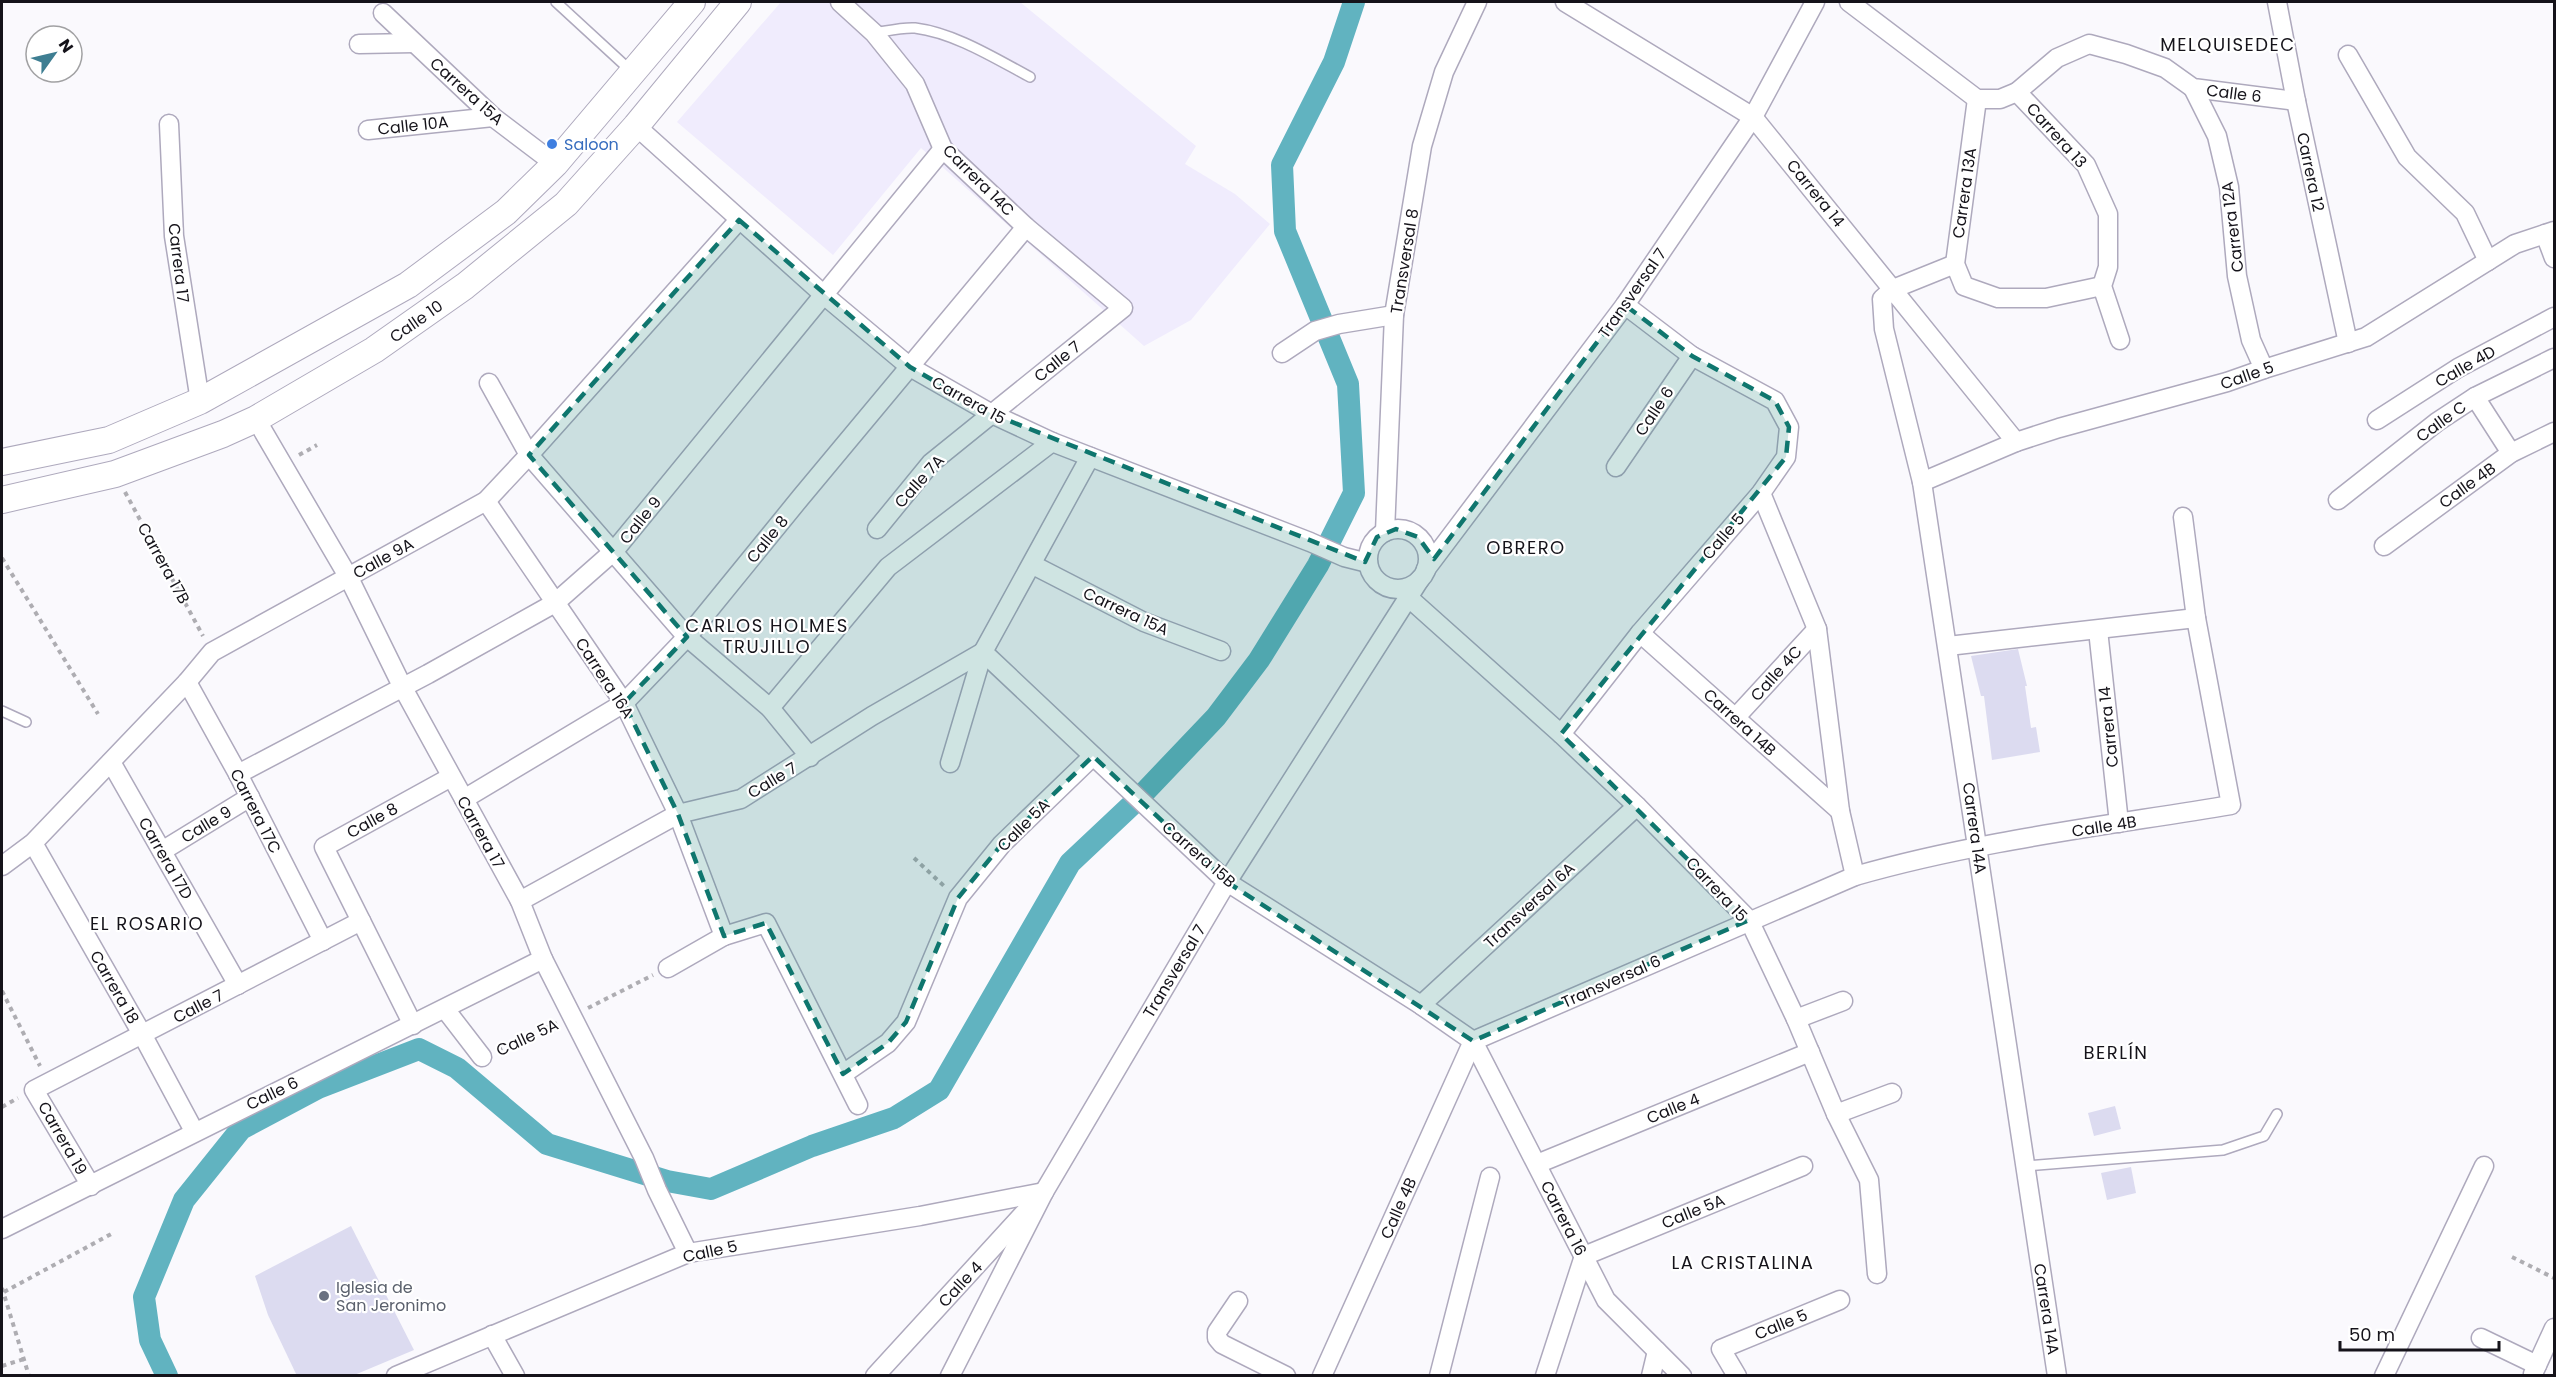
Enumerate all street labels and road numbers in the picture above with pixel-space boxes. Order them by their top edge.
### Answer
street label: Carrera 15A [425,52,509,131]
street label: Calle 6 [2205,79,2263,108]
street label: Carrera 13 [2021,98,2092,173]
street label: Calle 10A [376,110,450,141]
street label: Carrera 12 [2291,130,2330,214]
street label: Carrera 14C [937,139,1020,222]
street label: Carrera 13A [1947,146,1982,240]
street label: Carrera 14 [1781,154,1850,232]
street label: Carrera 12A [2215,180,2249,274]
street label: Transversal 8 [1385,207,1424,315]
street label: Carrera 17 [162,222,195,304]
street label: Transversal 7 [1593,243,1672,343]
street label: Calle 10 [385,295,448,348]
street label: Calle 7 [1029,335,1086,387]
street label: Calle 4D [2431,340,2500,393]
street label: Calle 5 [2217,356,2277,395]
street label: Carrera 15 [928,371,1010,430]
street label: Calle 6 [1629,382,1679,441]
street label: Calle C [2411,395,2471,448]
street label: Calle 7A [889,449,950,513]
street label: Calle 4B [2434,457,2501,514]
street label: Calle 9 [614,492,667,549]
street label: Calle 5 [1697,508,1750,565]
street label: Calle 8 [741,511,794,568]
street label: Carrera 17B [132,518,195,608]
street label: Calle 9A [349,532,418,585]
street label: Carrera 15A [1079,582,1173,641]
street label: Carrera 16A [570,633,639,723]
street label: Calle 4C [1745,641,1808,706]
street label: Carrera 14B [1698,683,1781,762]
street label: Carrera 14 [2093,685,2124,769]
street label: Calle 7 [743,757,802,804]
street label: Carrera 17C [224,765,287,858]
street label: Carrera 14A [1957,781,1992,875]
street label: Carrera 17 [451,792,510,873]
street label: Calle 5A [992,794,1055,857]
street label: Calle 8 [342,797,402,844]
street label: Calle 9 [177,800,236,849]
street label: Calle 4B [2070,810,2138,843]
street label: Carrera 17D [133,813,198,904]
street label: Carrera 15B [1157,816,1241,893]
street label: Carrera 15 [1681,852,1753,927]
street label: Transversal 6A [1479,857,1580,954]
street label: Transversal 7 [1138,920,1211,1022]
street label: Carrera 18 [84,946,145,1028]
street label: Transversal 6 [1558,949,1664,1014]
street label: Calle 7 [169,984,228,1029]
street label: Calle 5A [492,1013,562,1062]
street label: Calle 6 [242,1071,302,1116]
street label: Calle 4 [1643,1087,1703,1129]
street label: Carrera 19 [32,1097,93,1179]
street label: Calle 4B [1375,1174,1422,1243]
street label: Carrera 16 [1535,1177,1592,1260]
street label: Calle 5A [1658,1188,1728,1235]
street label: Calle 5 [681,1234,740,1268]
street label: Calle 4 [933,1256,988,1312]
street label: Carrera 14A [2028,1262,2065,1357]
street label: Calle 5 [1751,1303,1811,1345]

